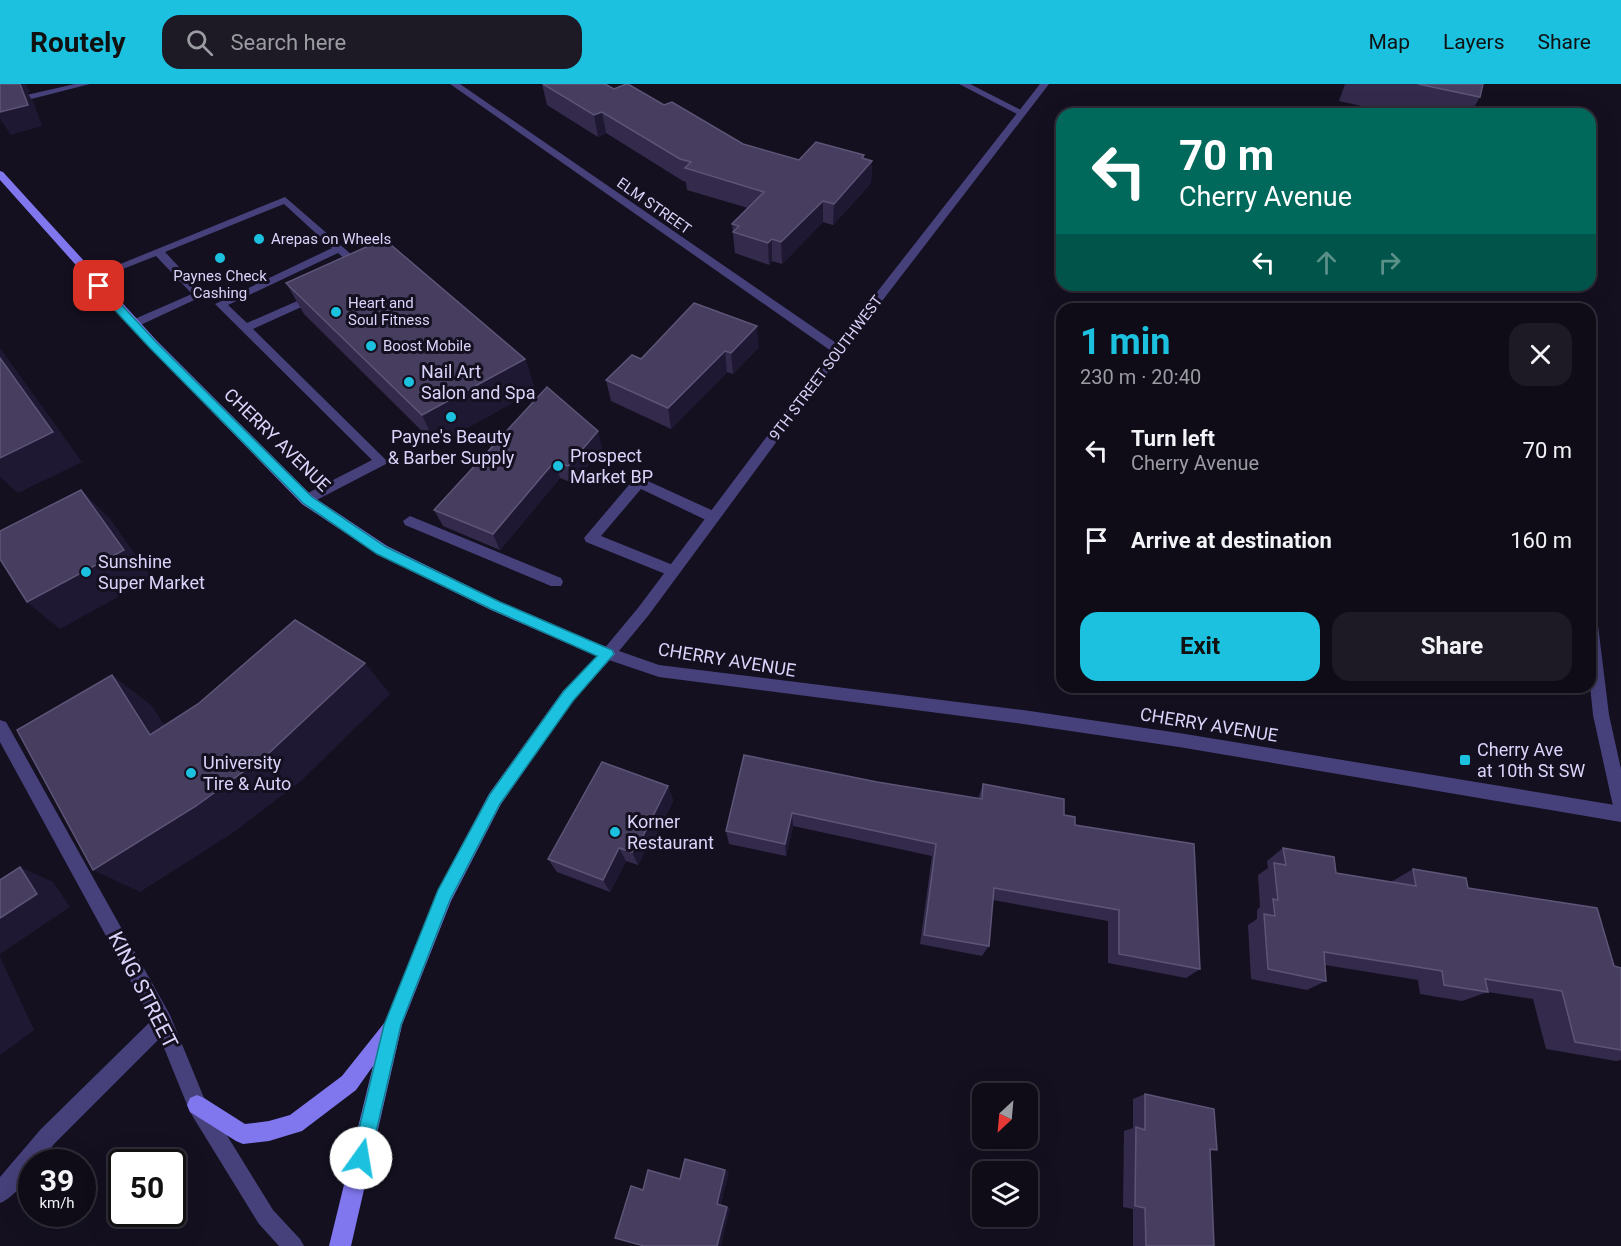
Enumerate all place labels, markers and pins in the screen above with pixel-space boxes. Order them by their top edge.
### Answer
place label: Arepas on Wheels [271,230,391,248]
marker: Arepas on Wheels [252,232,266,246]
marker: Paynes Check Cashing [213,251,227,265]
pin [73,260,124,311]
place label: Paynes Check Cashing [173,267,267,302]
place label: Heart and Soul Fitness [348,294,430,329]
marker: Heart and Soul Fitness [329,305,343,319]
place label: Boost Mobile [383,337,471,355]
marker: Boost Mobile [364,339,378,353]
place label: Nail Art Salon and Spa [421,361,535,403]
marker: Nail Art Salon and Spa [402,375,416,389]
marker: Payne's Beauty & Barber Supply [444,410,458,424]
place label: Payne's Beauty & Barber Supply [388,426,515,468]
place label: Prospect Market BP [570,445,653,487]
marker: Prospect Market BP [551,459,565,473]
place label: Sunshine Super Market [98,551,205,593]
marker: Sunshine Super Market [79,565,93,579]
place label: Cherry Ave at 10th St SW [1477,739,1585,781]
place label: University Tire & Auto [203,752,291,794]
marker: Cherry Ave at 10th St SW [1458,753,1472,767]
marker: University Tire & Auto [184,766,198,780]
place label: Korner Restaurant [627,811,714,853]
marker: Korner Restaurant [608,825,622,839]

